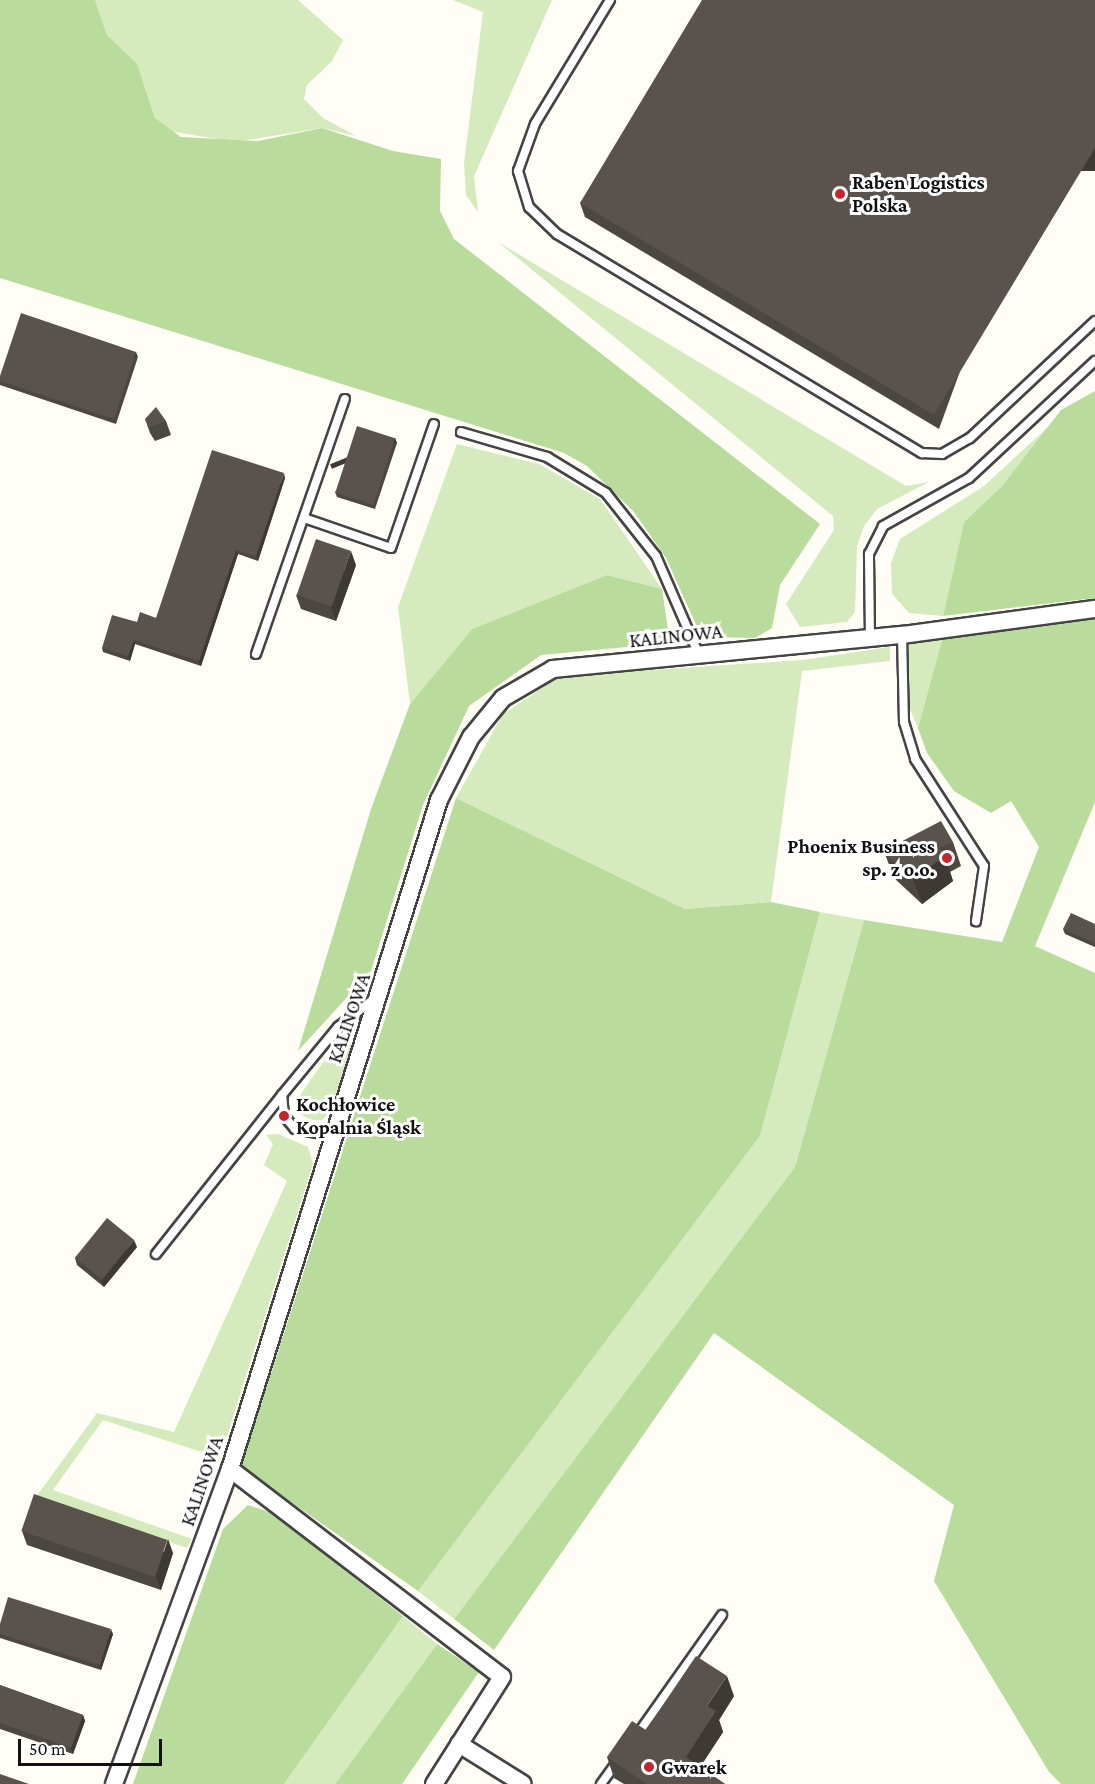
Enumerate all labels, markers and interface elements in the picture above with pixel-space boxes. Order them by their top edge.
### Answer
place label: Raben Logistics Polska [852,170,985,217]
marker: Raben Logistics Polska [833,187,847,201]
street label: KALINOWA [628,619,724,653]
place label: Phoenix Business sp. z o.o. [787,834,935,881]
marker: Phoenix Business sp. z o.o. [940,851,954,865]
street label: KALINOWA [322,970,376,1066]
place label: Kochłowice Kopalnia Śląsk [296,1092,421,1139]
marker: Kochłowice Kopalnia Śląsk [277,1109,291,1123]
street label: KALINOWA [175,1433,229,1529]
scale bar [21,1727,165,1765]
text: 50 m [29,1739,66,1759]
place label: Gwarek [661,1755,727,1779]
marker: Gwarek [642,1760,656,1774]

